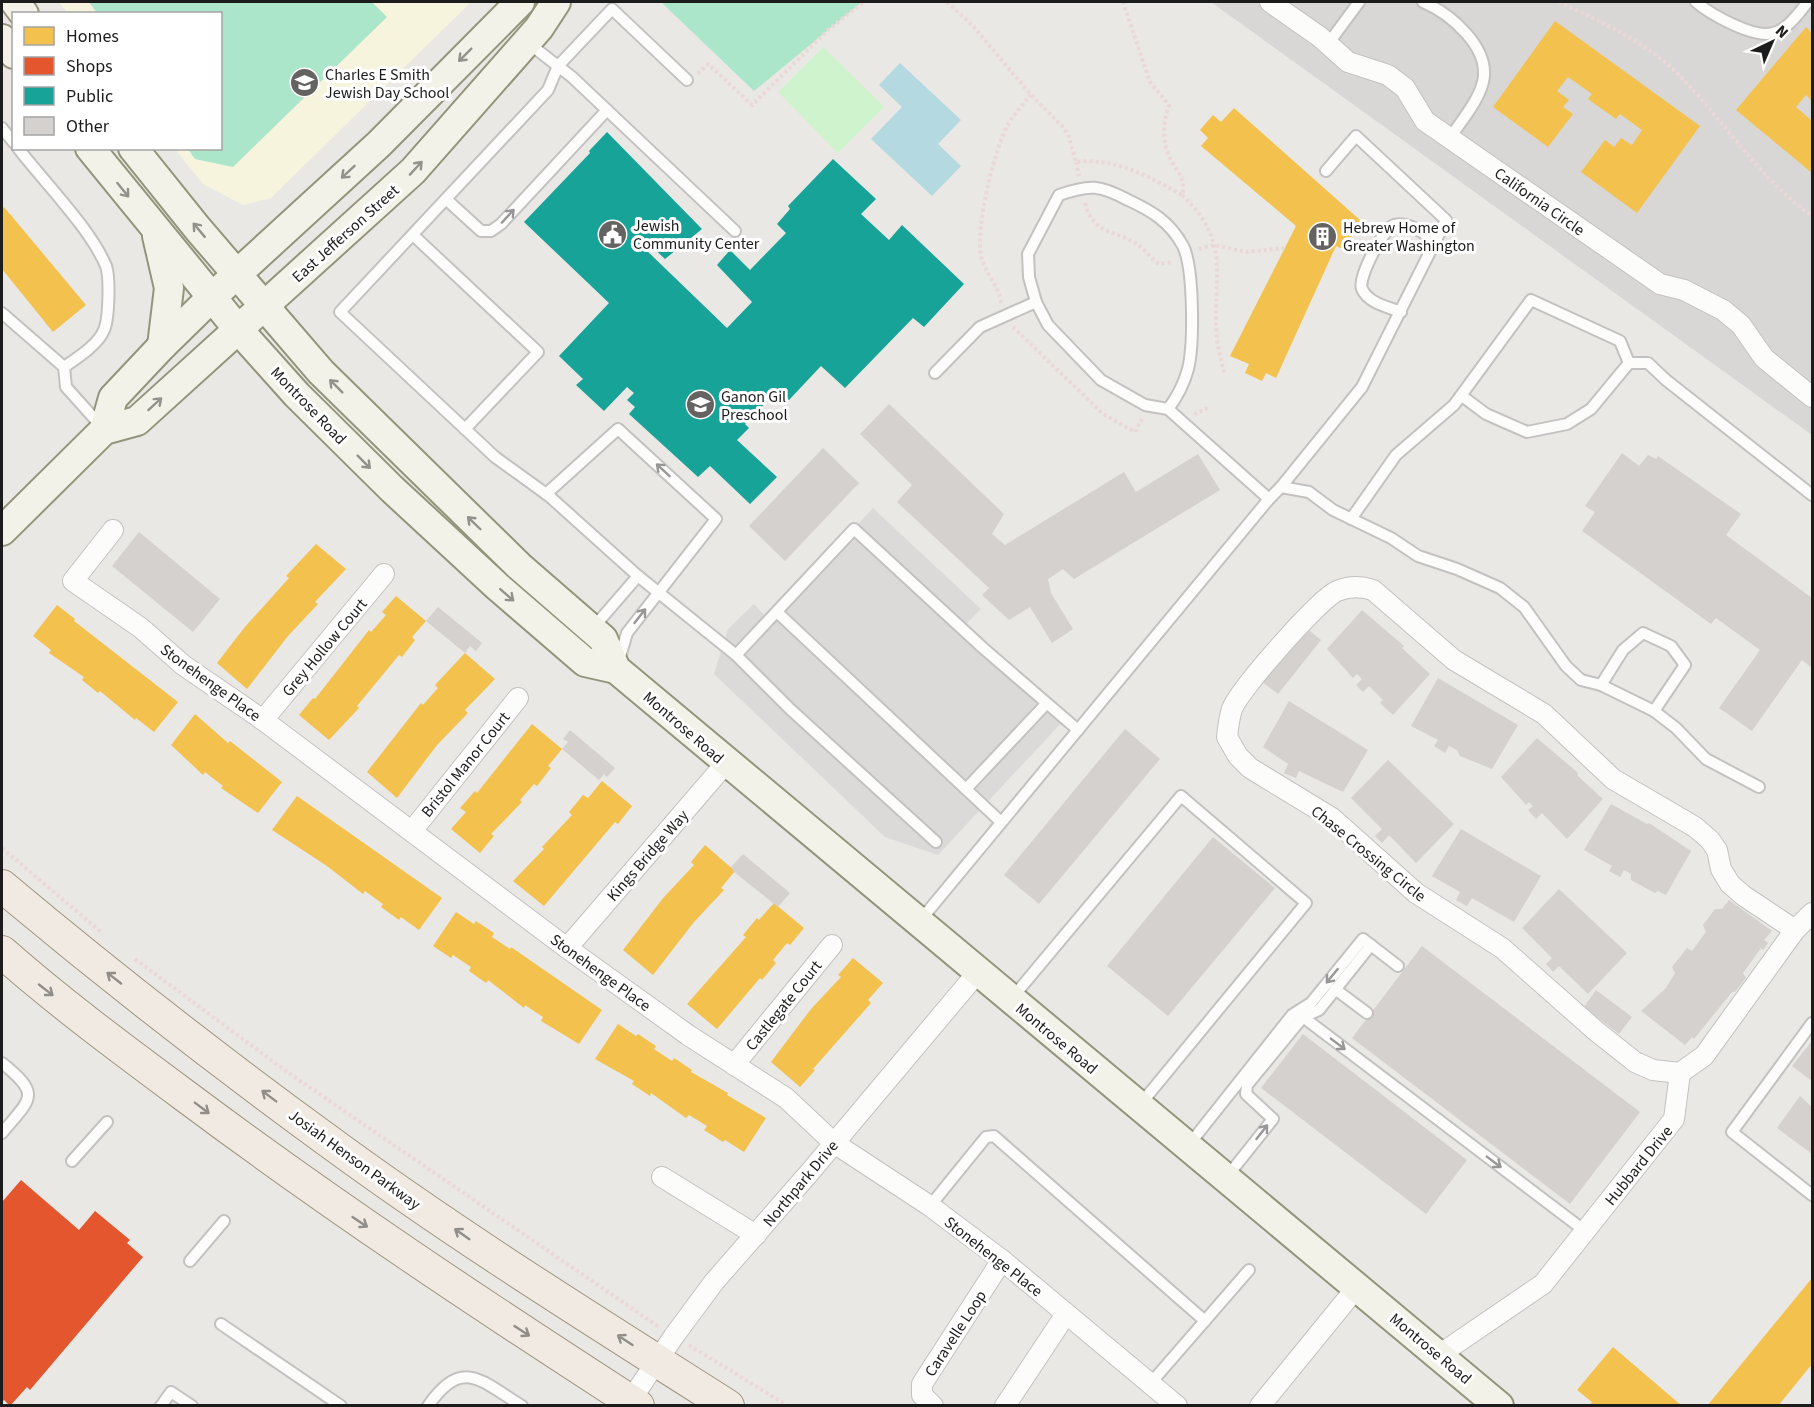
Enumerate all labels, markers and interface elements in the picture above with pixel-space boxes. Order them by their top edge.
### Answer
legend [12,12,222,150]
north arrow [1742,12,1802,72]
text: N [1770,20,1793,44]
text: Homes [66,24,119,49]
one-way arrow [458,48,473,63]
text: Shops [66,54,113,79]
place label: Charles E Smith Jewish Day School [325,64,449,104]
school or university icon: Charles E Smith Jewish Day School [288,67,320,99]
text: Public [66,84,113,109]
text: Other [66,114,110,139]
one-way arrow [409,161,423,176]
street label: California Circle [1490,162,1589,241]
one-way arrow [341,165,356,180]
street label: East Jefferson Street [287,179,404,288]
one-way arrow [117,181,130,197]
one-way arrow [501,209,515,224]
place label: Jewish Community Center [633,215,760,255]
place label: Hebrew Home of Greater Washington [1343,217,1475,257]
public building icon: Jewish Community Center [596,218,628,250]
building icon: Hebrew Home of Greater Washington [1306,220,1338,252]
one-way arrow [192,223,206,238]
street label: Montrose Road [265,362,351,450]
one-way arrow [328,379,343,394]
place label: Ganon Gil Preschool [721,386,788,426]
school or university icon: Ganon Gil Preschool [684,389,716,421]
one-way arrow [147,397,162,411]
one-way arrow [357,454,372,469]
one-way arrow [655,463,670,477]
one-way arrow [467,516,482,530]
one-way arrow [499,588,515,601]
street label: Grey Hollow Court [277,593,373,701]
one-way arrow [634,609,647,625]
street label: Stonehenge Place [156,639,265,727]
street label: Montrose Road [638,686,729,769]
street label: Bristol Manor Court [416,707,516,822]
street label: Chase Crossing Circle [1306,801,1431,907]
street label: Kings Bridge Way [602,805,694,906]
street label: Stonehenge Place [546,929,655,1017]
street label: Castlegate Court [741,955,827,1055]
one-way arrow [1326,968,1339,984]
one-way arrow [107,971,123,984]
one-way arrow [38,984,54,997]
street label: Montrose Road [1011,998,1102,1080]
one-way arrow [1330,1038,1346,1050]
one-way arrow [261,1090,277,1103]
one-way arrow [193,1102,209,1114]
street label: Josiah Henson Parkway [284,1104,425,1215]
street label: Hubbard Drive [1600,1121,1678,1210]
one-way arrow [1256,1125,1269,1141]
street label: Northpark Drive [758,1136,844,1232]
one-way arrow [1485,1155,1501,1168]
street label: Stonehenge Place [940,1211,1047,1302]
one-way arrow [351,1216,367,1228]
one-way arrow [454,1228,470,1240]
street label: Caravelle Loop [920,1286,992,1381]
street label: Montrose Road [1385,1308,1476,1390]
one-way arrow [513,1324,530,1337]
one-way arrow [617,1334,634,1346]

